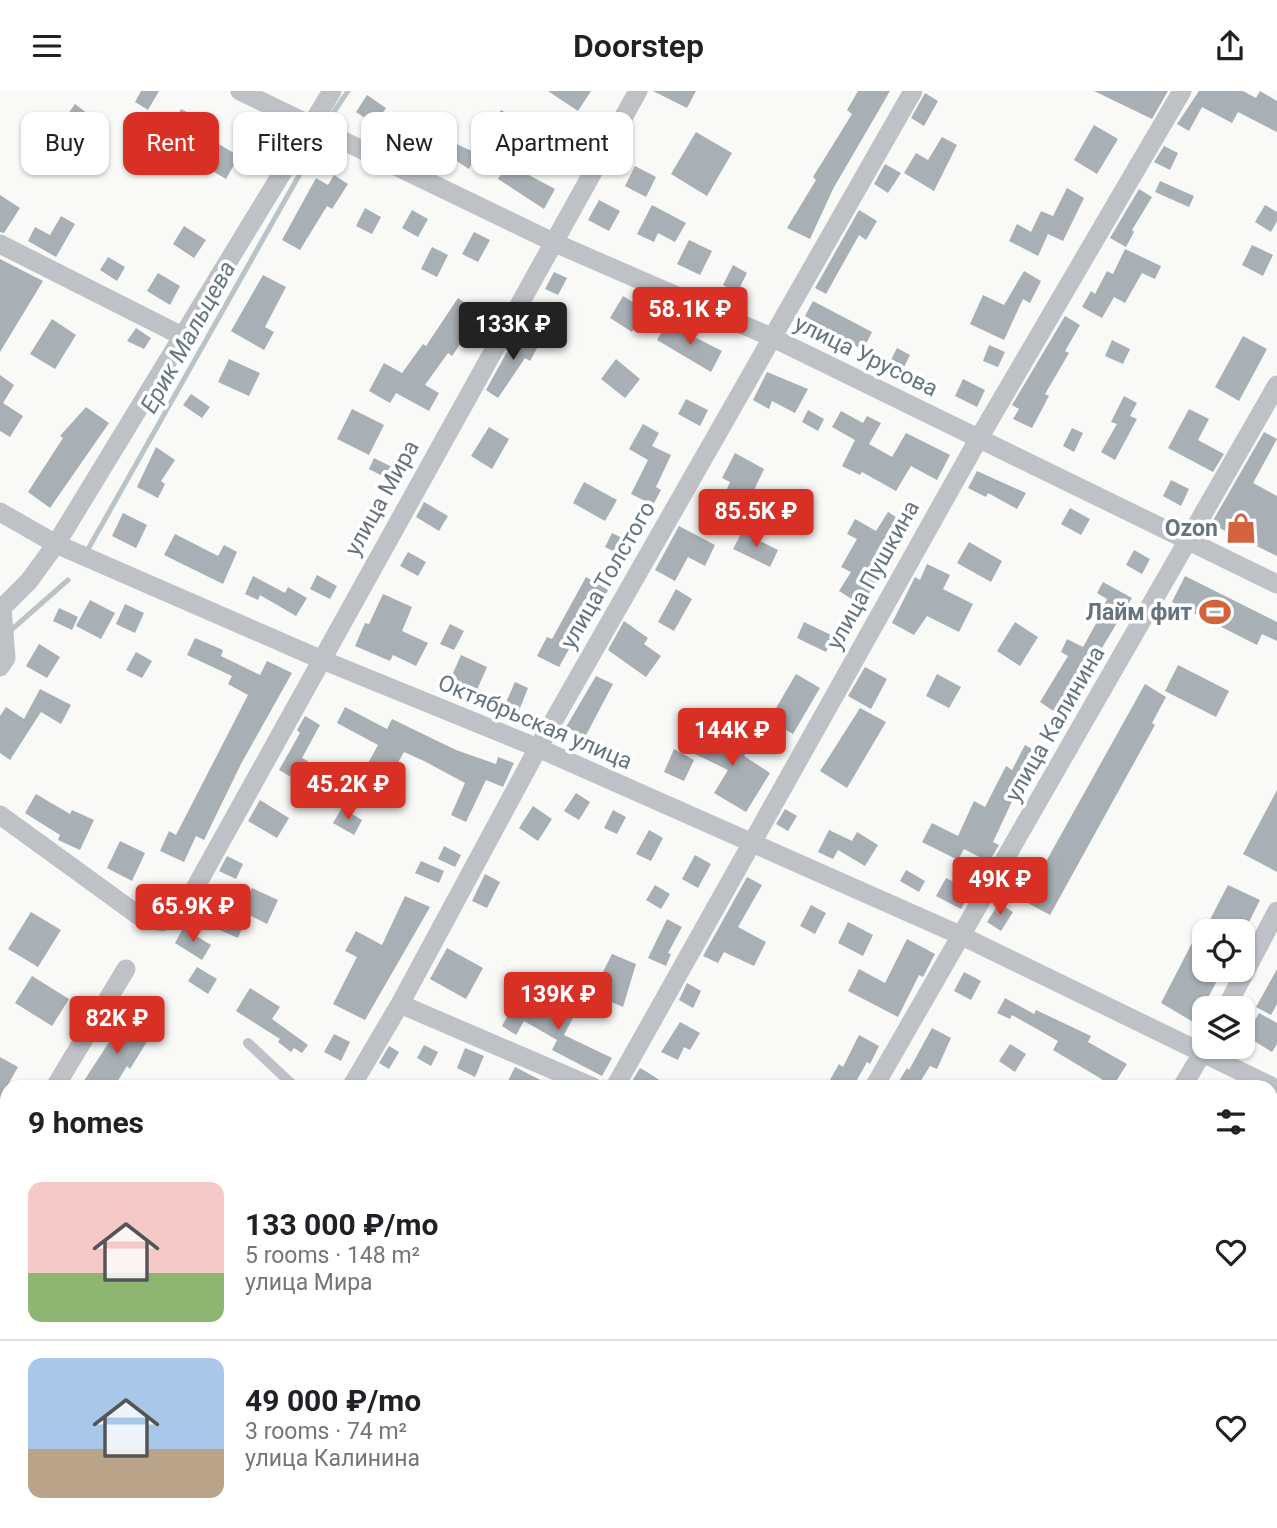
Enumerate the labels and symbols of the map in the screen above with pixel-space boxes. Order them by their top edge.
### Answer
water label: Ерик Мальцева [135,256,241,418]
pin: 58.1K ₽ [625,287,755,347]
pin: 133K ₽ [456,303,570,362]
street label: улица Урусова [790,310,942,402]
street label: улица Мира [339,436,425,560]
pin: 85.5K ₽ [691,489,821,549]
street label: улица Пушкина [821,496,925,654]
street label: улица Толстого [555,497,661,653]
shop icon: Ozon [1224,511,1258,545]
place label: Ozon [1165,515,1218,542]
sports icon: Лайм фит [1198,595,1232,629]
place label: Лайм фит [1086,599,1192,626]
street label: улица Калинина [1000,641,1110,807]
street label: Октябрьская улица [434,669,636,775]
pin: 144K ₽ [675,709,789,768]
pin: 45.2K ₽ [283,763,413,822]
pin: 49K ₽ [951,857,1049,917]
pin: 65.9K ₽ [128,885,258,944]
pin: 139K ₽ [501,972,615,1032]
pin: 82K ₽ [68,997,166,1056]

